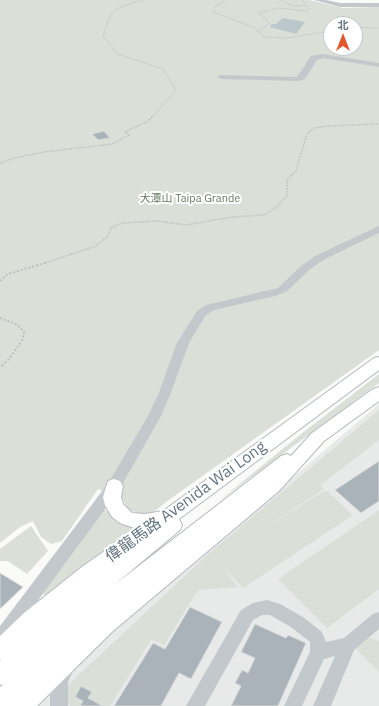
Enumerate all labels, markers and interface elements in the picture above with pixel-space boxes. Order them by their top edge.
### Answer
north arrow [323,16,363,56]
text: 北 [338,18,349,32]
park label: 大潭山 Taipa Grande [140,192,240,206]
street label: 偉龍馬路 Avenida Wai Long [102,437,270,567]

